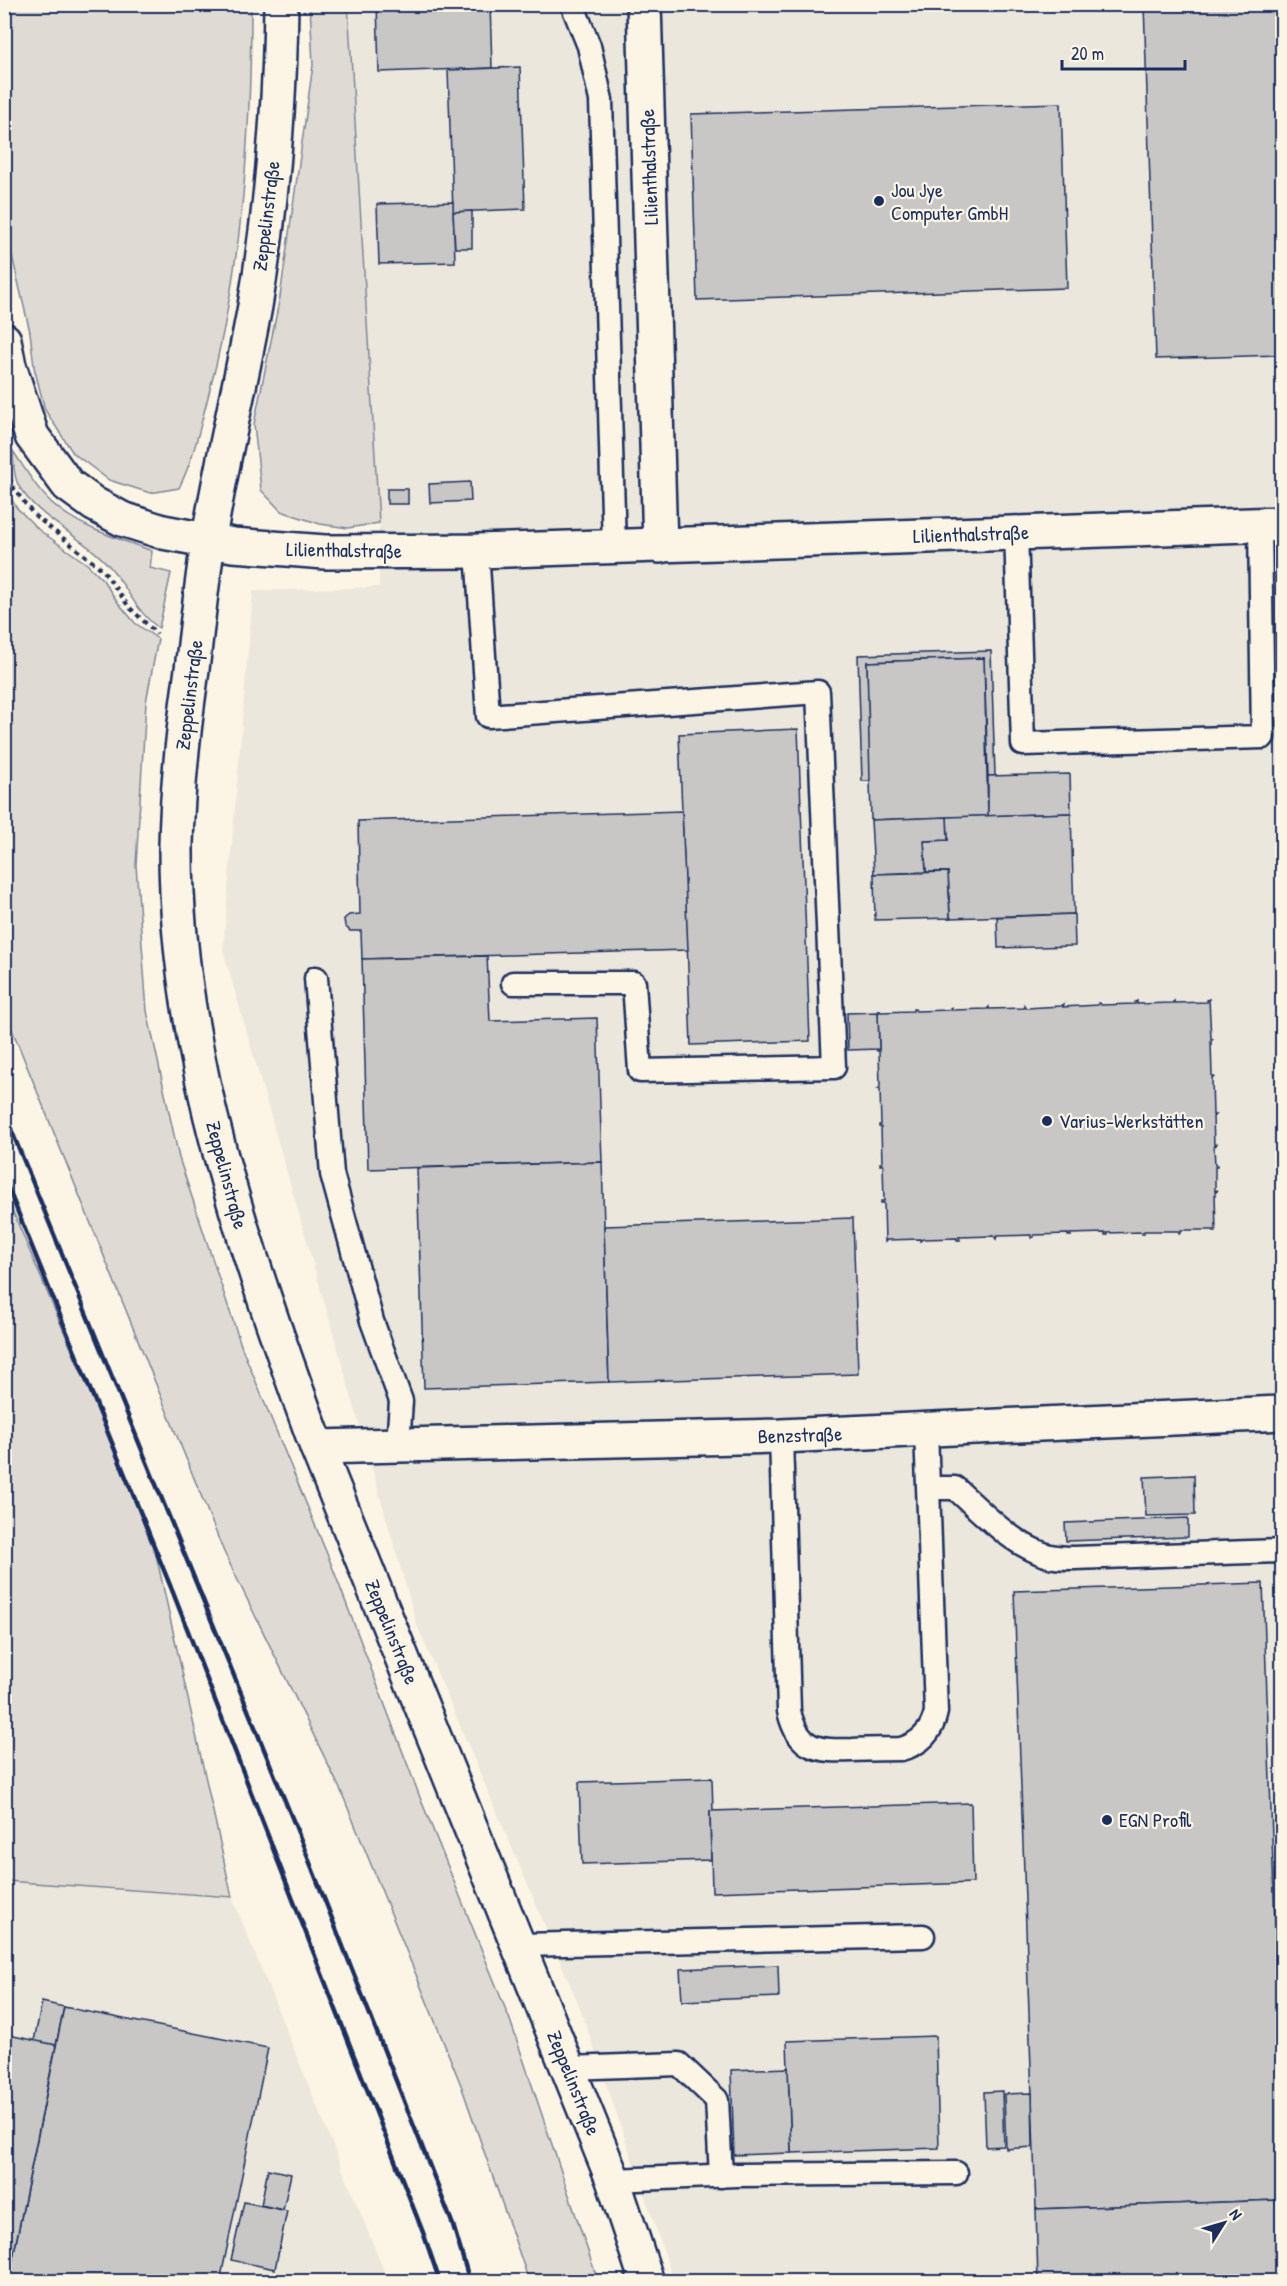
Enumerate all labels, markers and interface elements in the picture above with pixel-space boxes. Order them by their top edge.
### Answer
scale bar [1062,33,1185,71]
text: 20 m [1071,41,1104,66]
street label: Lilienthalstraße [633,109,664,225]
street label: Zeppelinstraße [245,159,286,273]
place label: Jou Jye Computer GmbH [891,176,1008,226]
marker: Jou Jye Computer GmbH [872,194,886,208]
street label: Lilienthalstraße [913,518,1029,549]
street label: Lilienthalstraße [286,535,402,564]
street label: Zeppelinstraße [168,638,209,752]
place label: Varius-Werkstätten [1059,1107,1204,1134]
marker: Varius-Werkstätten [1040,1114,1054,1128]
street label: Zeppelinstraße [200,1118,255,1232]
street label: Benzstraße [757,1420,843,1449]
street label: Zeppelinstraße [359,1575,426,1688]
place label: EGN Profil [1119,1806,1192,1833]
marker: EGN Profil [1100,1813,1114,1827]
street label: Zeppelinstraße [541,2026,608,2139]
north arrow [1194,2193,1254,2253]
text: N [1225,2204,1248,2224]

